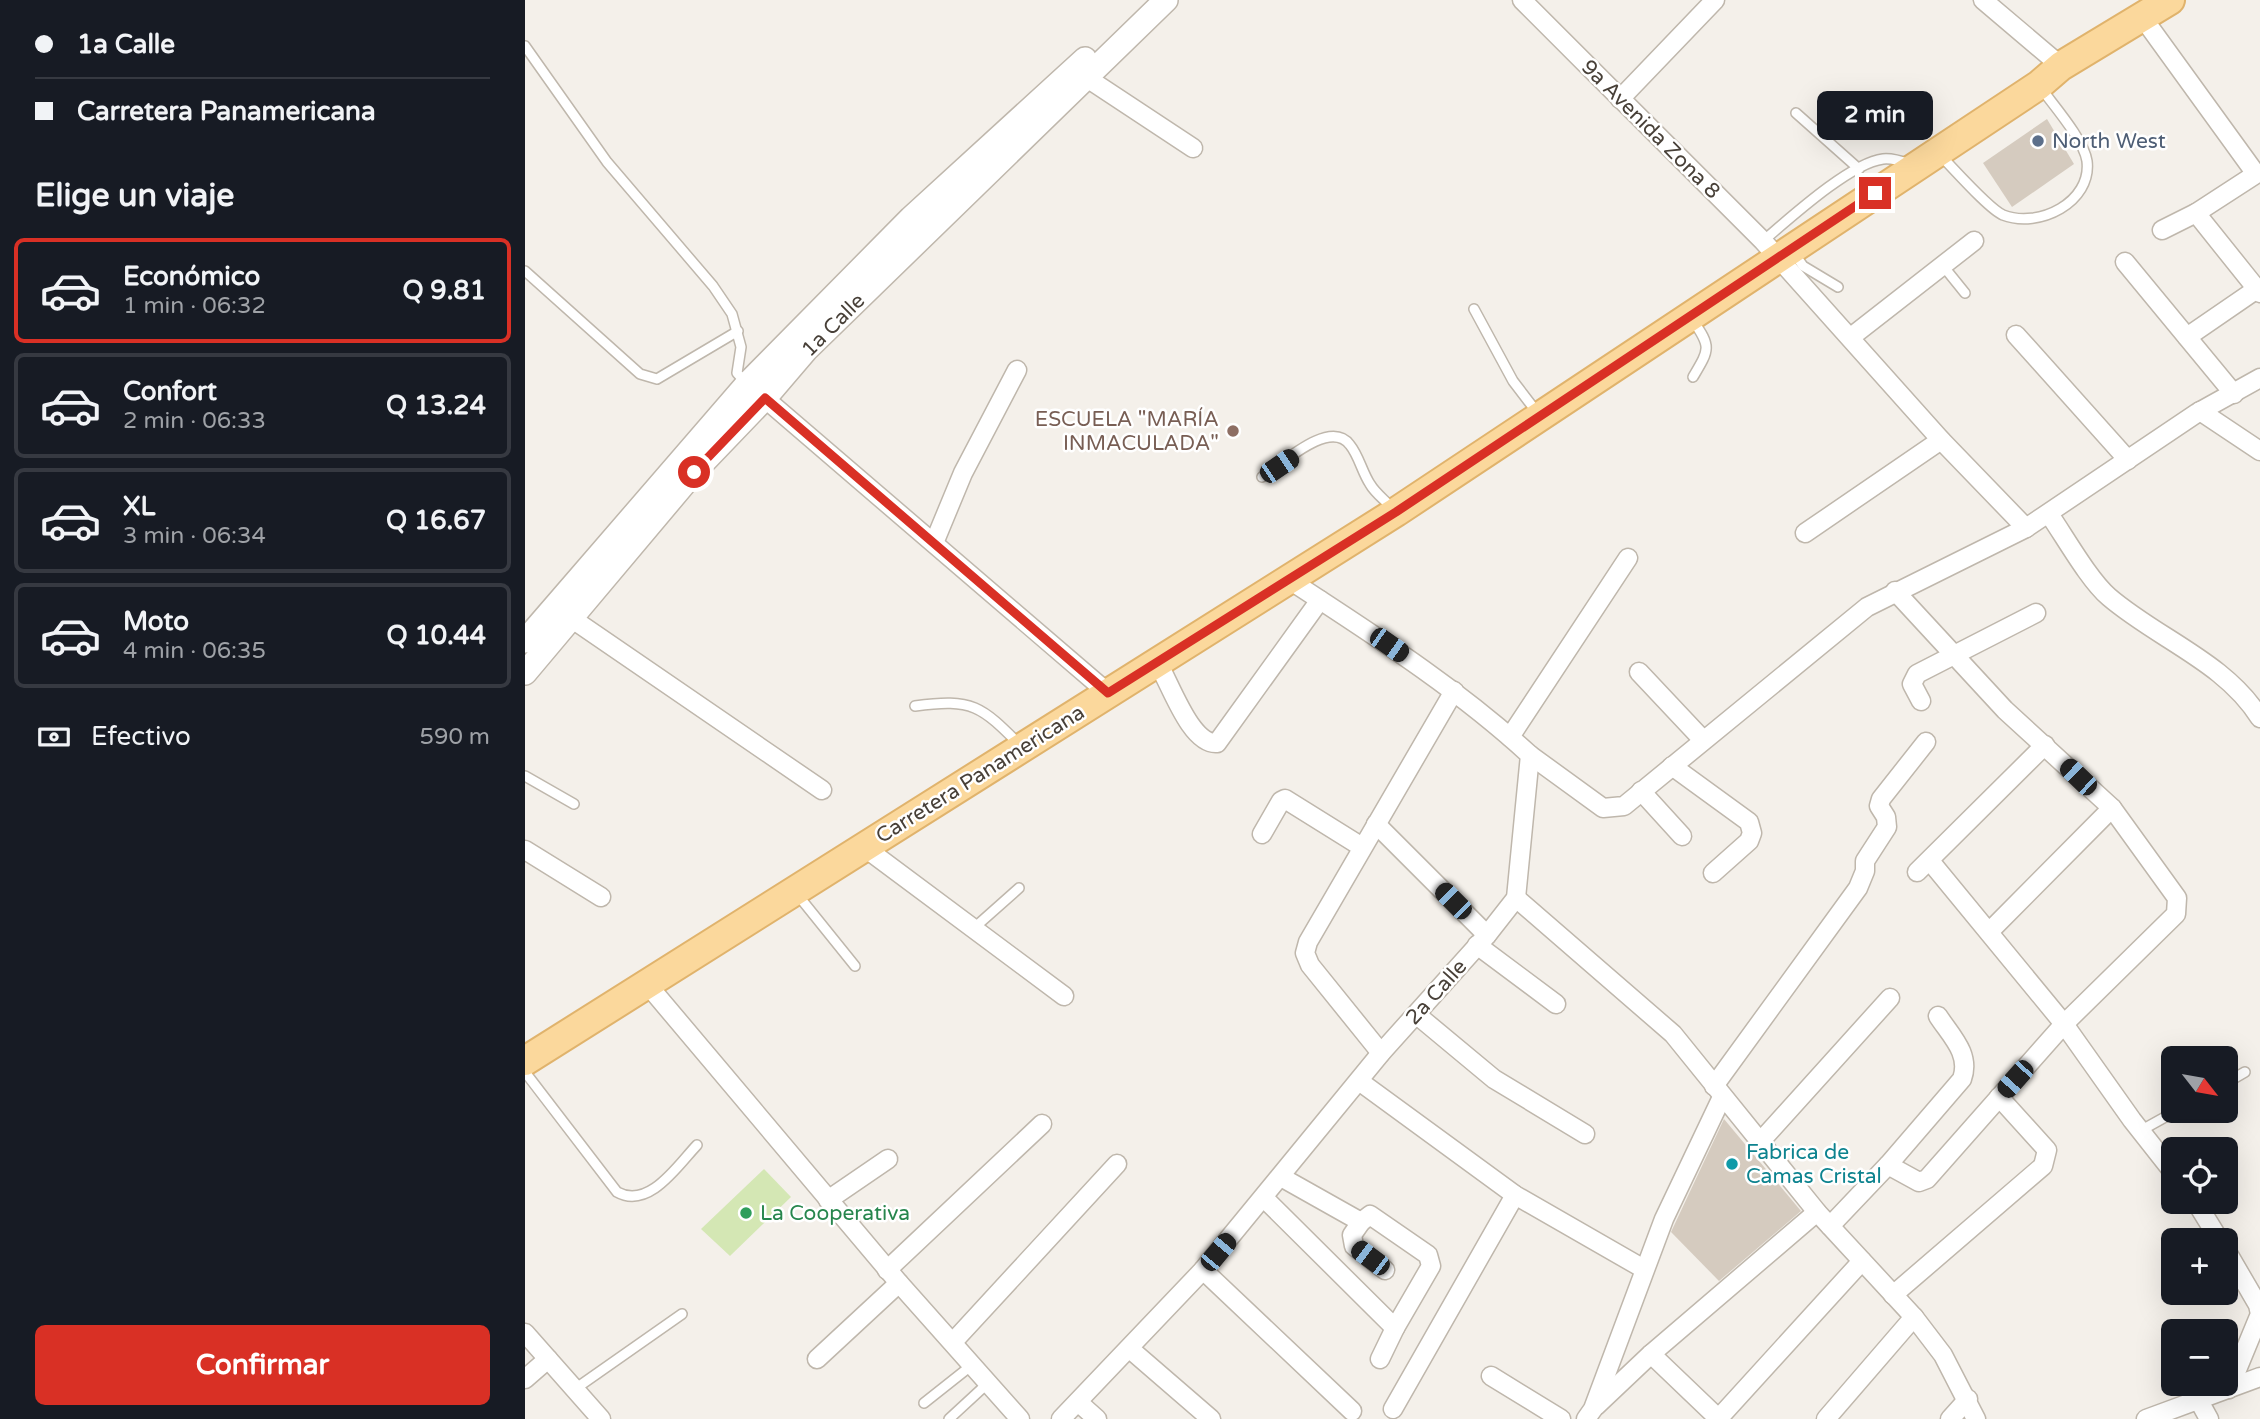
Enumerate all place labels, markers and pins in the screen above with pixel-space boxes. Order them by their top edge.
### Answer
place label: North West [2052,129,2166,154]
marker: North West [2030,133,2046,149]
place label: ESCUELA "MARÍA INMACULADA" [1035,407,1219,456]
marker: ESCUELA "MARÍA INMACULADA" [1225,423,1241,439]
place label: Fabrica de Camas Cristal [1746,1140,1882,1189]
marker: Fabrica de Camas Cristal [1724,1156,1740,1172]
place label: La Cooperativa [760,1201,910,1226]
marker: La Cooperativa [738,1205,754,1221]

